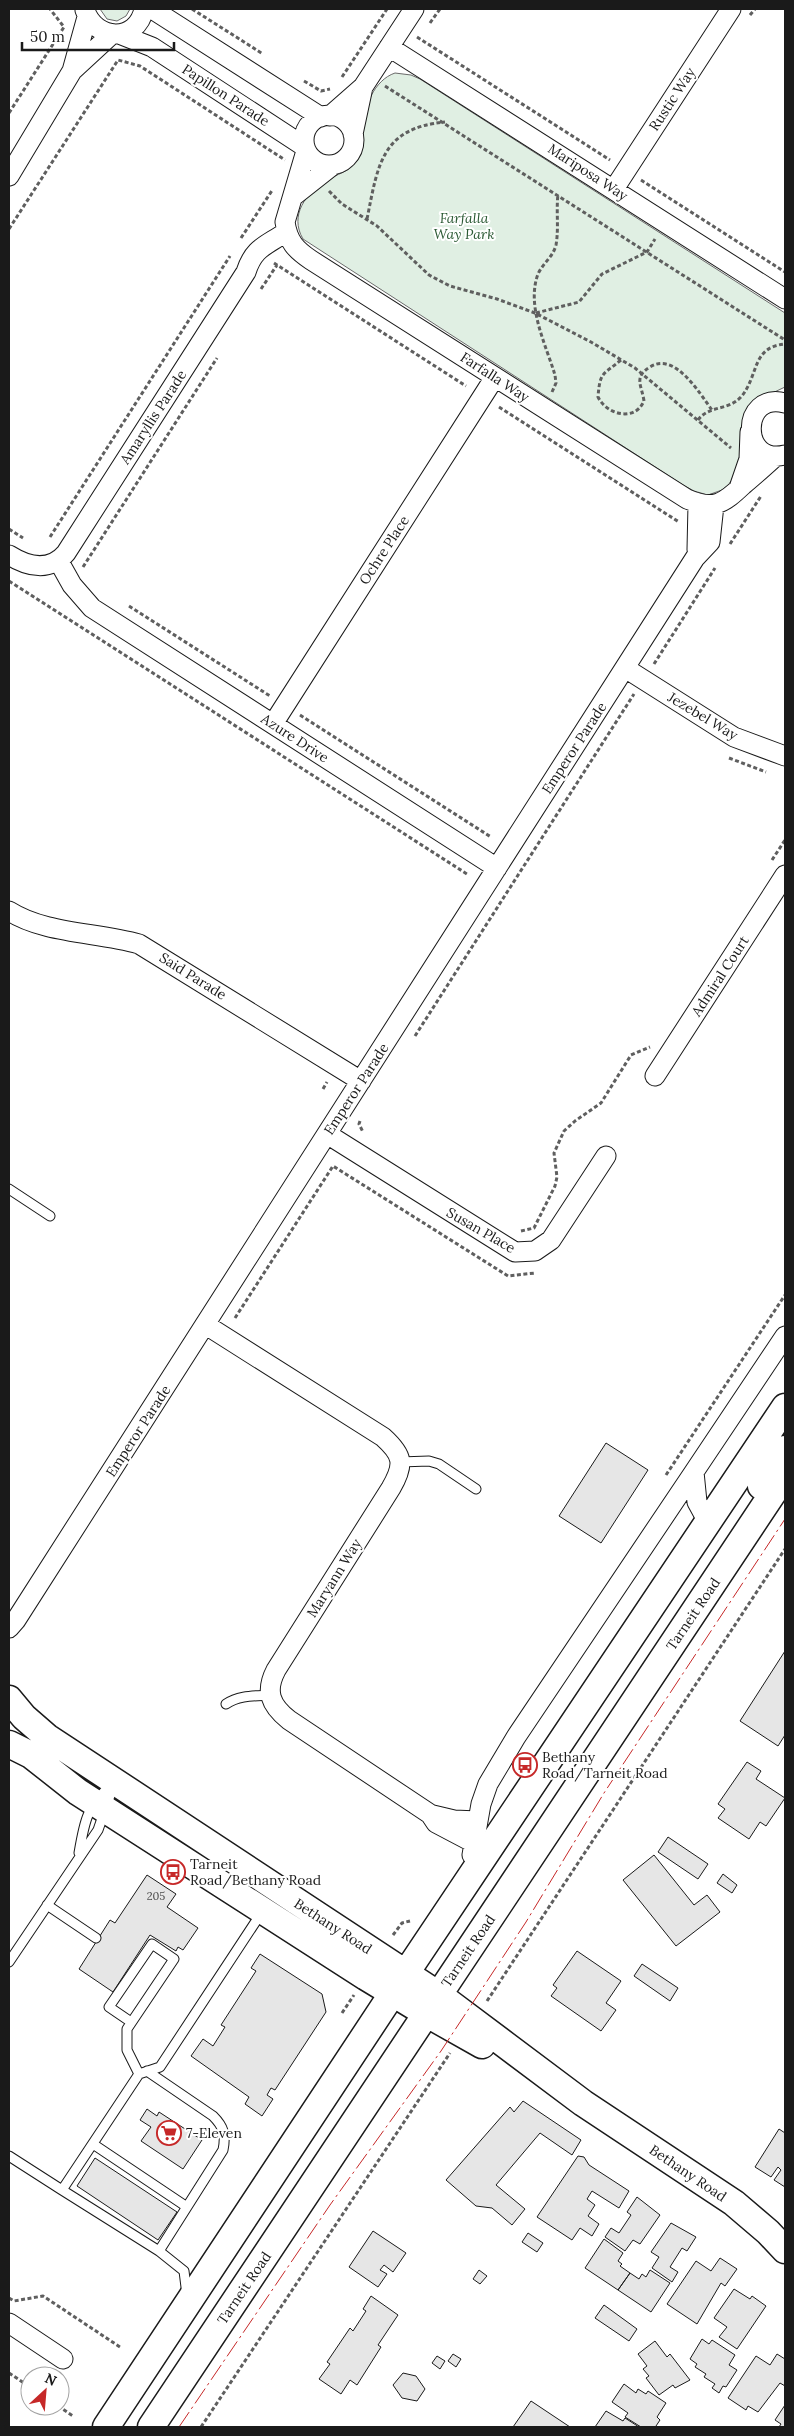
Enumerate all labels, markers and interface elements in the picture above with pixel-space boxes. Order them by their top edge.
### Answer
scale bar [22,20,175,52]
text: 50 m [30,27,65,46]
street label: Papillon Parade [179,60,273,130]
street label: Rustic Way [645,63,699,134]
street label: Mariposa Way [545,139,632,205]
park label: Farfalla Way Park [434,209,494,243]
street label: Farfalla Way [457,348,533,406]
street label: Amaryllis Parade [115,366,190,468]
street label: Ochre Place [355,512,413,588]
street label: Jezebel Way [664,688,742,744]
street label: Emperor Parade [538,698,611,797]
street label: Azure Drive [257,709,333,767]
street label: Admiral Court [687,932,753,1020]
street label: Said Parade [156,948,230,1004]
street label: Emperor Parade [320,1039,393,1138]
street label: Susan Place [443,1203,519,1257]
street label: Emperor Parade [102,1381,175,1480]
street label: Maryann Way [303,1535,366,1621]
street label: Tarneit Road [662,1574,724,1654]
place label: Bethany Road/Tarneit Road [542,1748,668,1782]
bus stop icon: Bethany Road/Tarneit Road [512,1752,538,1778]
place label: Tarneit Road/Bethany Road [190,1855,321,1889]
bus stop icon: Tarneit Road/Bethany Road [160,1859,186,1885]
house number: 205 [147,1889,165,1903]
street label: Bethany Road [291,1894,375,1958]
street label: Tarneit Road [437,1911,499,1991]
supermarket icon: 7-Eleven [156,2120,182,2146]
place label: 7-Eleven [186,2124,242,2142]
street label: Bethany Road [646,2141,730,2205]
street label: Tarneit Road [213,2248,275,2328]
north arrow [20,2366,70,2416]
text: N [42,2369,60,2390]

